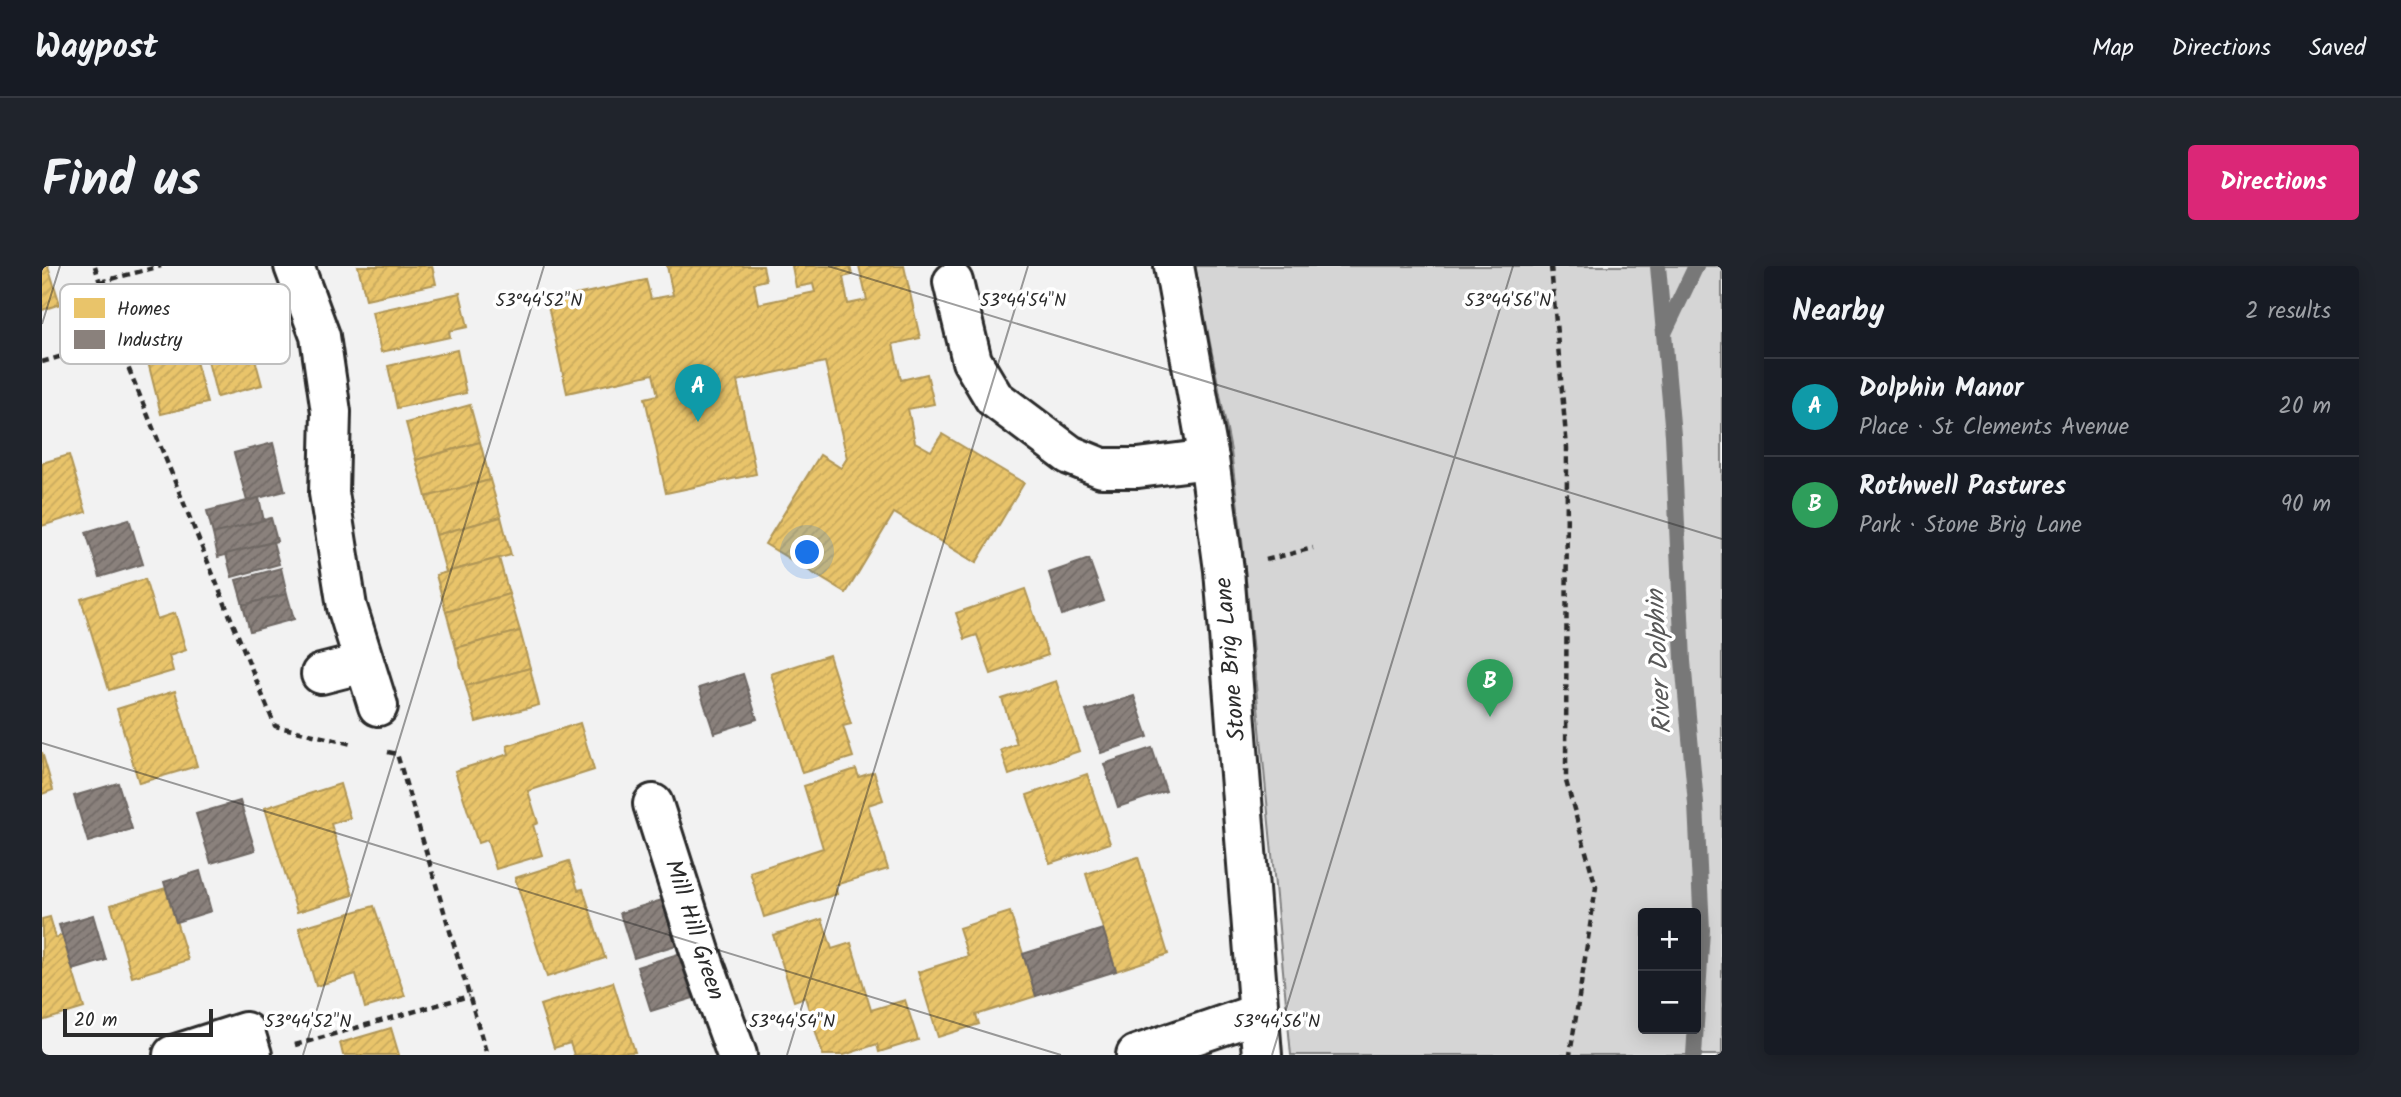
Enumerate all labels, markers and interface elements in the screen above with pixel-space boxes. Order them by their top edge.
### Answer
text: Waypost [35,22,158,75]
text: Map [2092,29,2134,68]
text: Directions [2172,29,2271,68]
text: Saved [2309,29,2366,68]
text: Find us [42,143,200,221]
button: Directions [2188,145,2359,220]
legend [60,284,290,364]
text: 53°44'52"N [496,287,582,316]
text: 53°44'54"N [980,287,1066,316]
text: 53°44'56"N [1465,287,1551,316]
text: Nearby [1792,288,1884,336]
text: 2 results [2245,294,2331,330]
text: Homes [117,295,170,325]
text: Industry [117,326,183,356]
pin: A [675,364,721,422]
text: Dolphin Manor [1859,368,2023,410]
text: A [1808,389,1822,425]
text: 20 m [2279,389,2331,425]
text: Place · St Clements Avenue [1859,410,2129,446]
text: Rothwell Pastures [1859,466,2066,508]
text: B [1808,487,1822,523]
text: 90 m [2281,487,2331,523]
text: Park · Stone Brig Lane [1859,508,2082,544]
your location [790,535,824,569]
street label: Stone Brig Lane [1204,575,1258,742]
water label: River Dolphin [1635,587,1685,735]
pin: B [1467,659,1513,717]
street label: Mill Hill Green [653,854,735,1006]
map controls [1638,908,1701,1034]
button: + [1638,908,1701,971]
button: − [1638,971,1701,1034]
scale bar [63,1006,214,1038]
text: 20 m [74,1006,117,1036]
text: 53°44'52"N [265,1008,351,1037]
text: 53°44'54"N [749,1008,835,1037]
text: 53°44'56"N [1234,1008,1320,1037]

